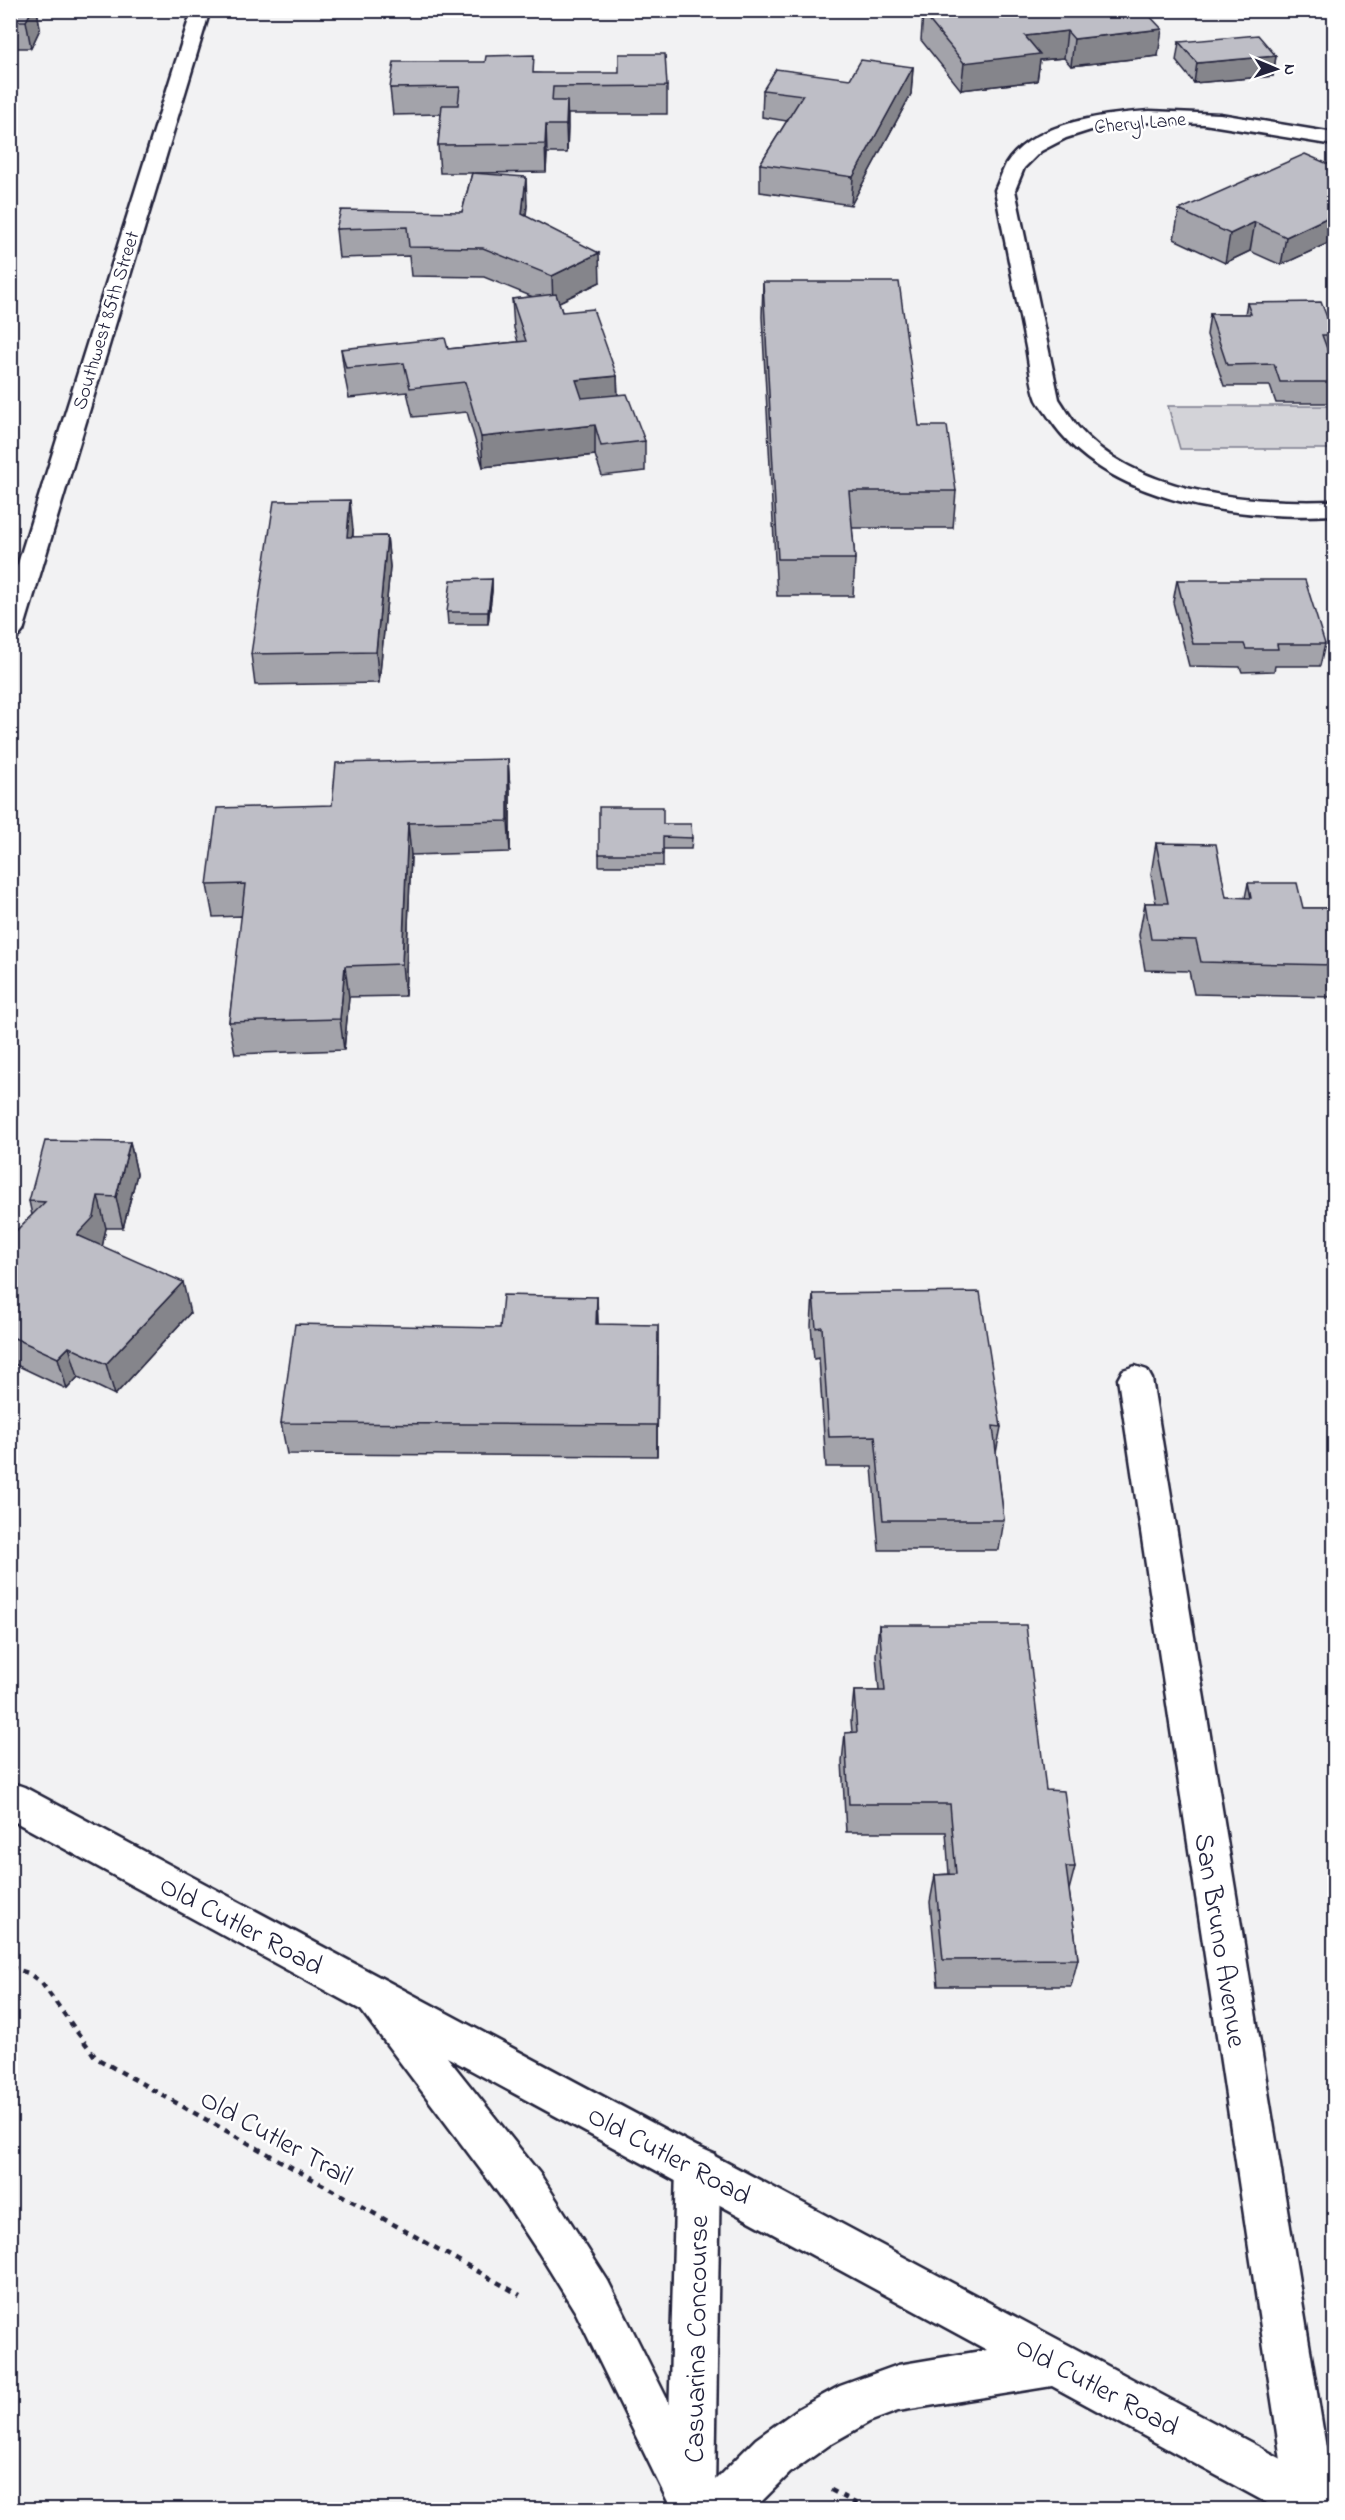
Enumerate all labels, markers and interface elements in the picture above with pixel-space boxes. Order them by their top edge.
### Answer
north arrow [1246,39,1306,99]
text: N [1277,64,1301,75]
street label: Cheryl Lane [1093,106,1187,143]
street label: Southwest 85th Street [66,228,148,414]
street label: San Bruno Avenue [1181,1830,1256,2051]
street label: Old Cutler Road [151,1867,330,1988]
street label: Old Cutler Trail [191,2080,359,2198]
street label: Old Cutler Road [579,2097,758,2218]
street label: Casuarina Concourse [676,2214,721,2463]
street label: Old Cutler Road [1007,2328,1186,2449]

